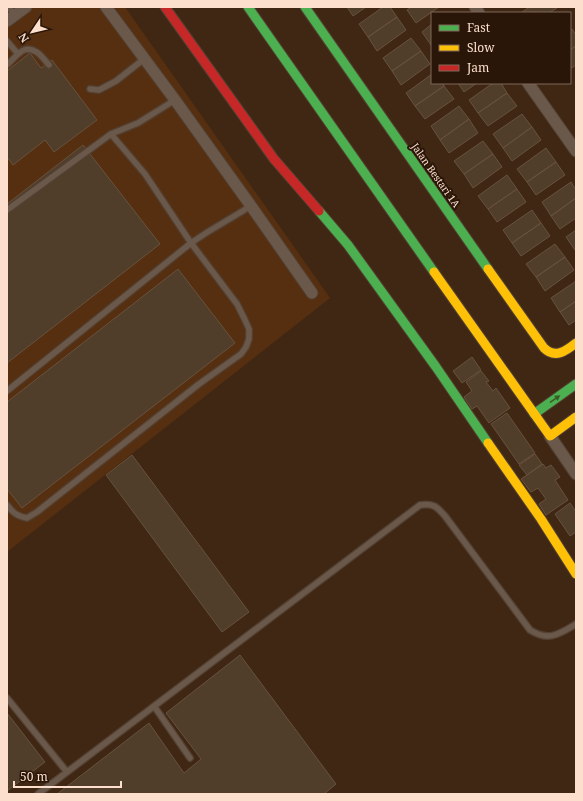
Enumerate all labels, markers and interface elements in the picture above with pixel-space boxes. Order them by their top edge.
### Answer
north arrow [12,12,52,52]
legend [431,12,571,84]
text: Fast [467,19,490,36]
text: N [15,30,32,46]
text: Slow [467,39,495,56]
text: Jam [466,59,489,76]
street label: Jalan Bestari 1A [408,139,464,211]
one-way arrow [550,395,560,403]
scale bar [14,763,121,789]
text: 50 m [20,768,48,785]

